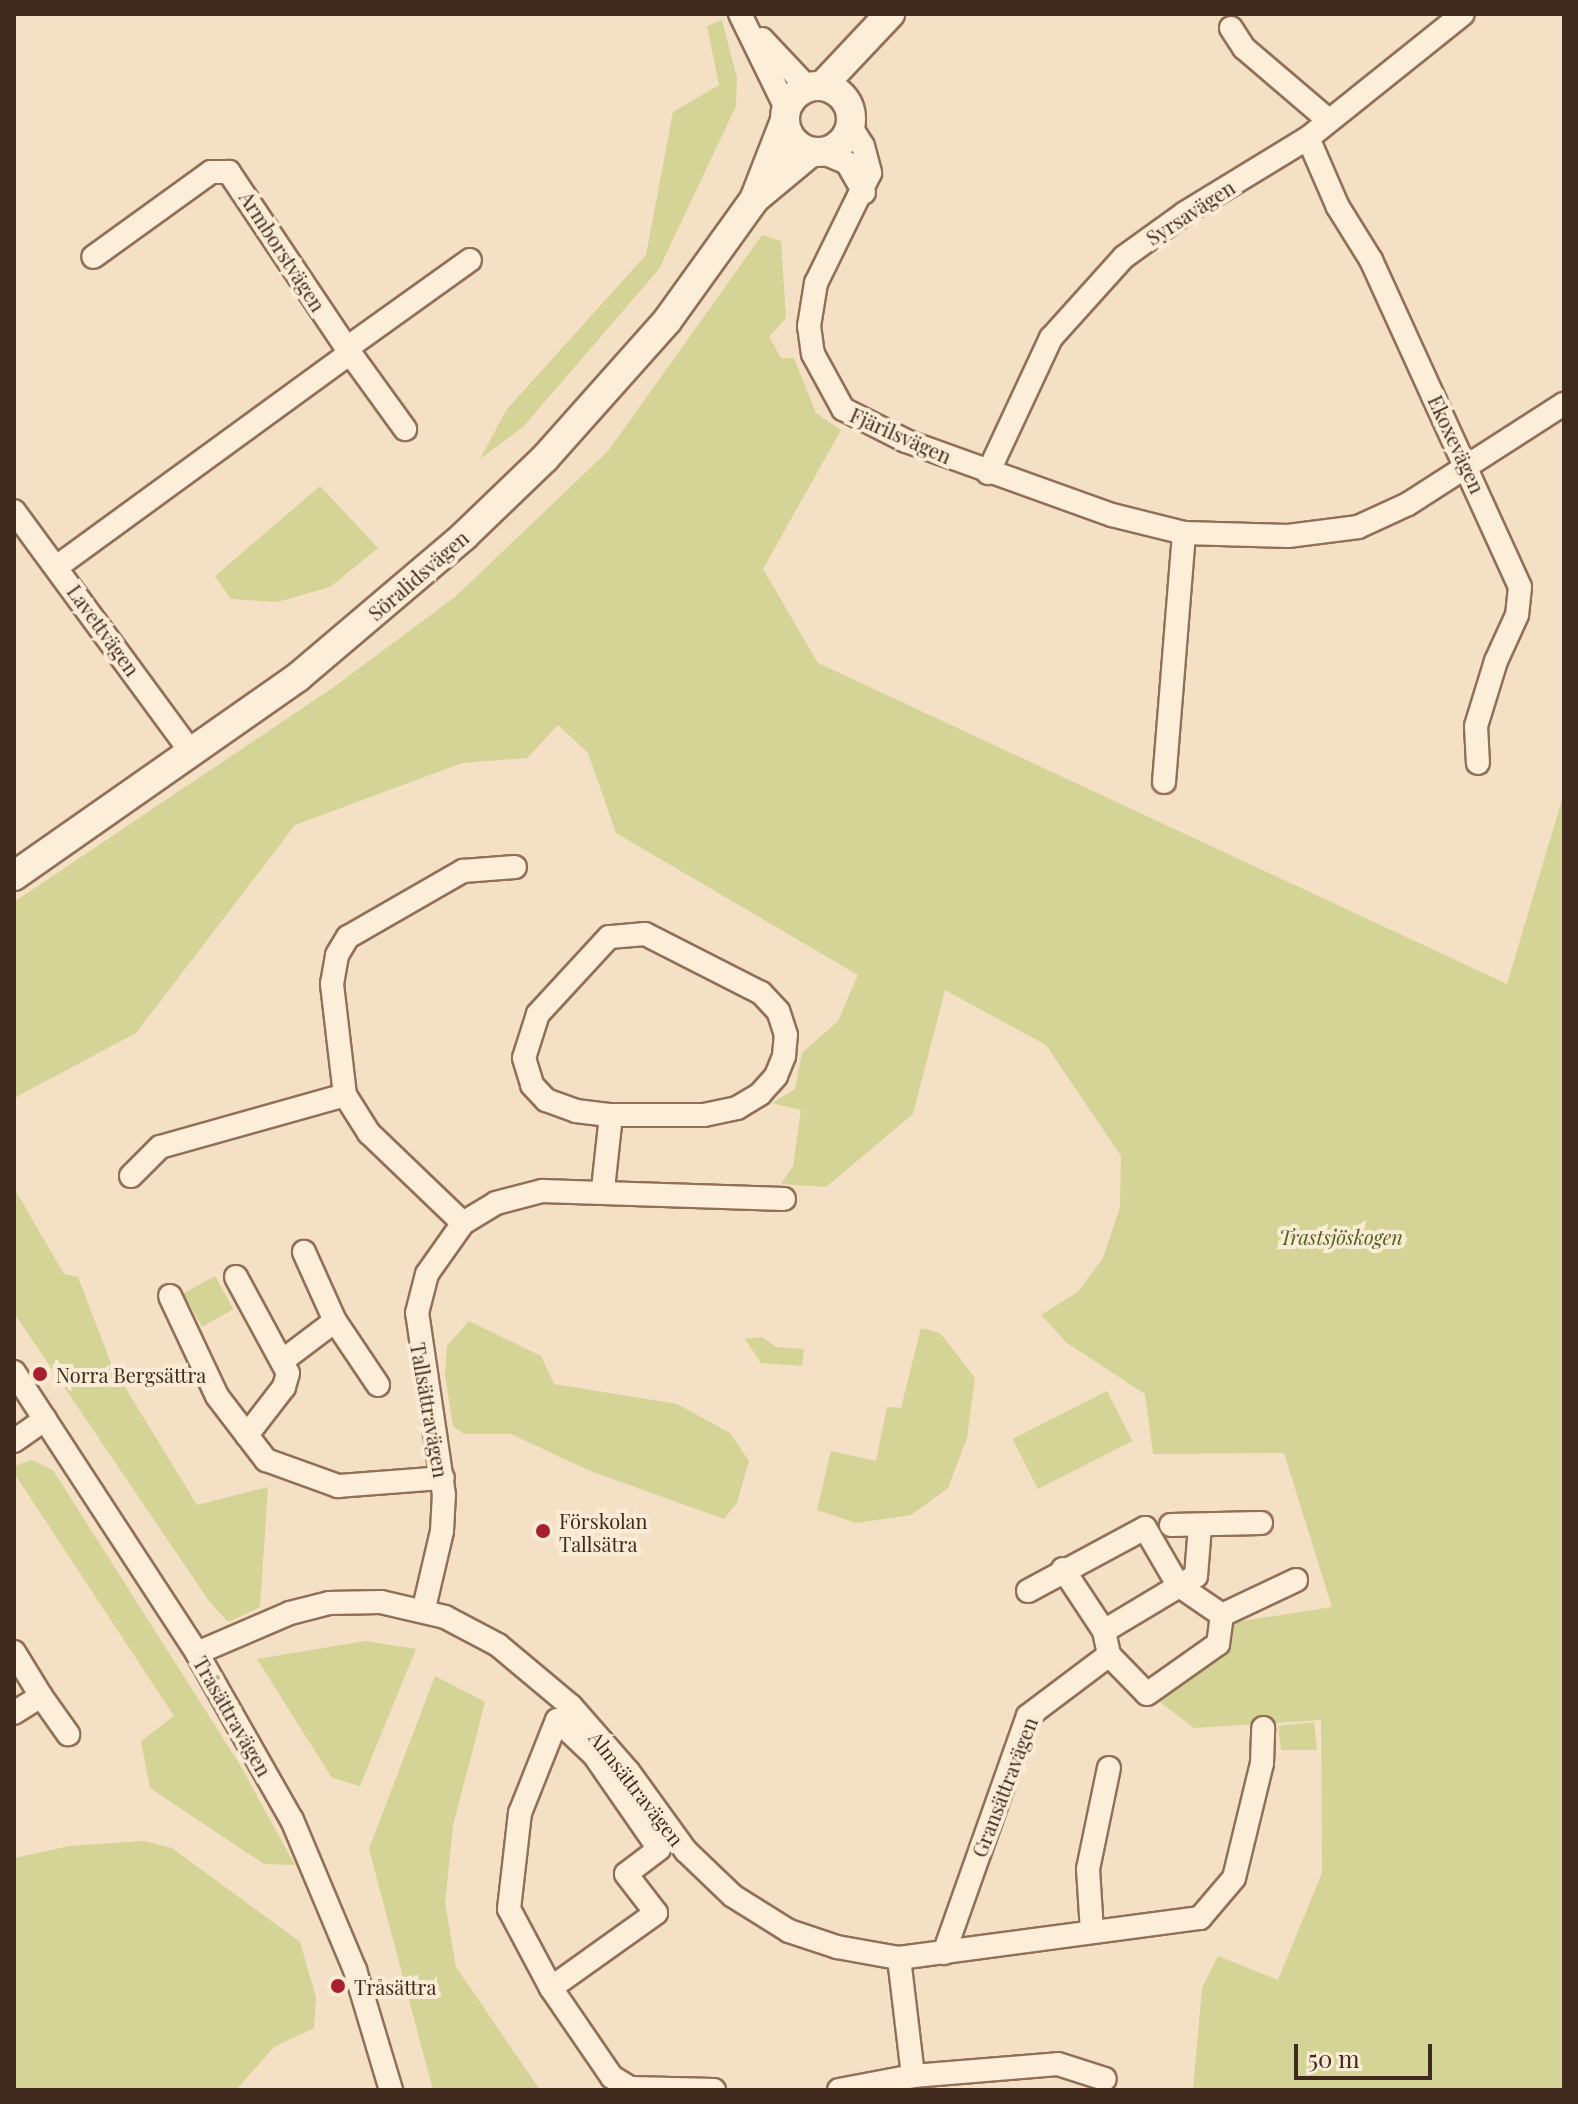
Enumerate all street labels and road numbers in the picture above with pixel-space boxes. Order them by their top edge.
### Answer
street label: Syrsavägen [1141,175,1239,249]
street label: Armborstvägen [235,186,331,316]
street label: Ekoxevägen [1424,391,1490,497]
street label: Fjärilsvägen [847,402,955,468]
street label: Söralidsvägen [363,525,473,625]
street label: Lavettvägen [63,580,145,680]
street label: Tallsättravägen [406,1341,454,1479]
street label: Tråsättravägen [189,1652,277,1780]
street label: Gransättravägen [966,1714,1042,1860]
street label: Almsättravägen [585,1726,689,1850]

